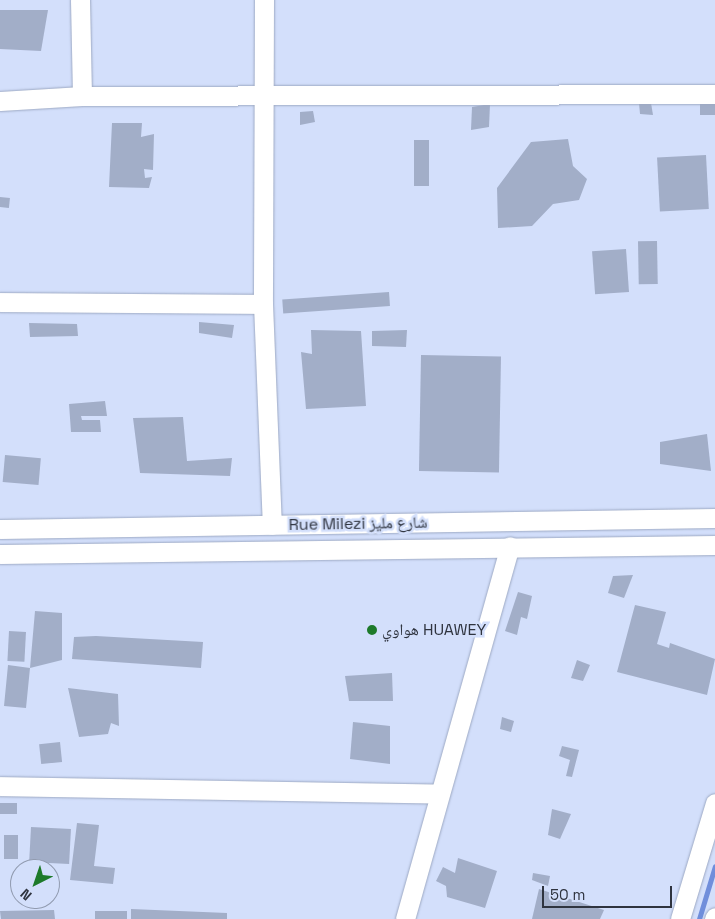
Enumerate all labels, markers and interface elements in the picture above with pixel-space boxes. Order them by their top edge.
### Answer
street label: Rue Milezi شارع مليز [289,513,427,535]
place label: هواوي HUAWEY [382,620,486,640]
marker: هواوي HUAWEY [366,624,378,636]
north arrow [10,859,60,909]
scale bar [545,876,675,908]
text: N [16,885,35,904]
text: 50 m [550,885,585,904]

